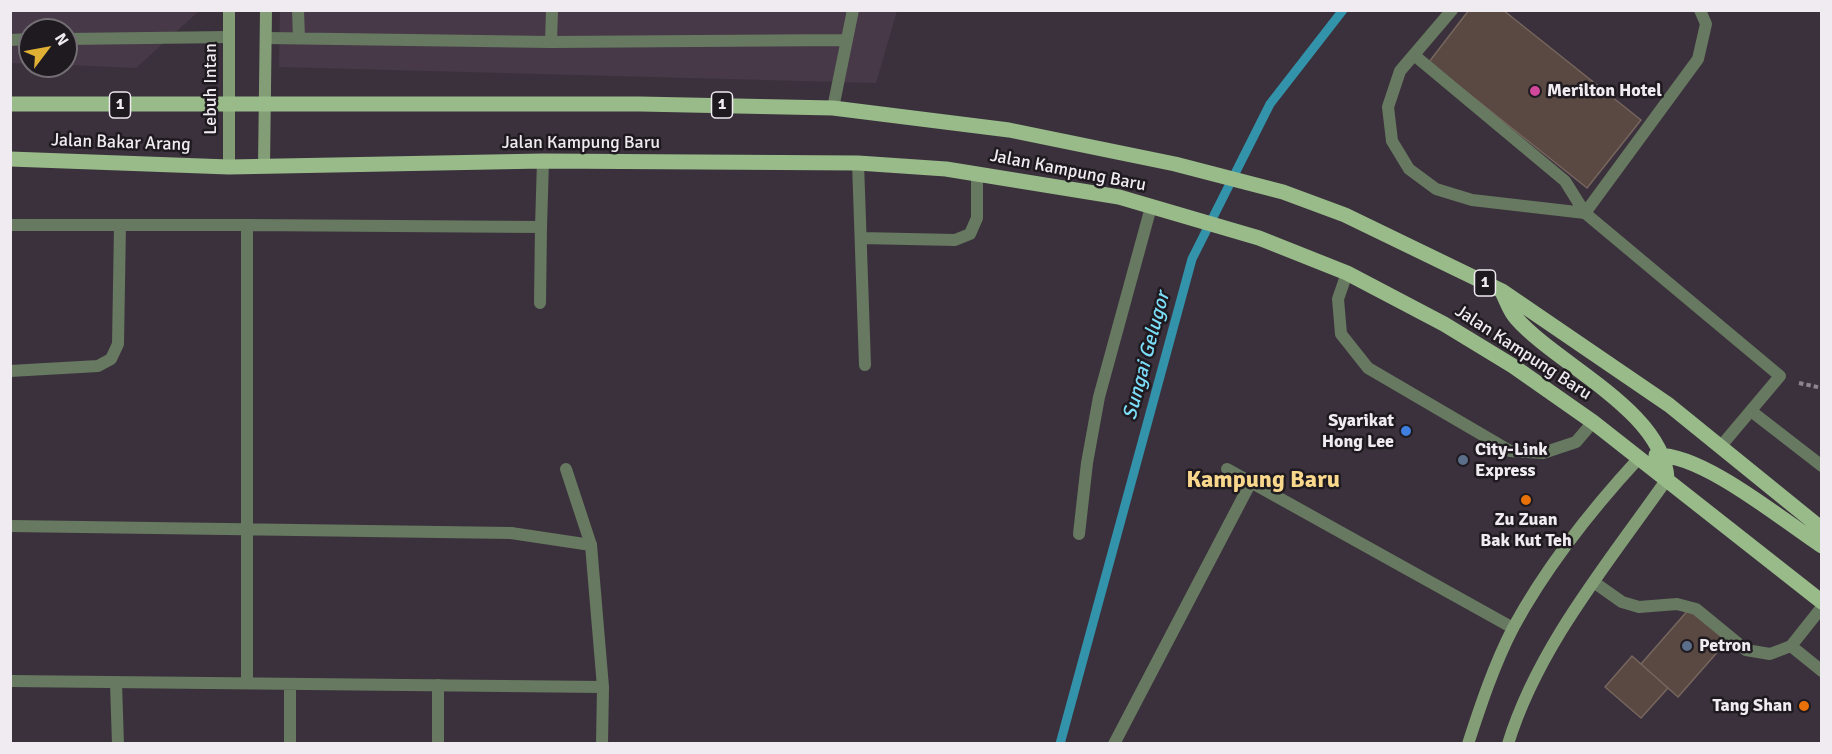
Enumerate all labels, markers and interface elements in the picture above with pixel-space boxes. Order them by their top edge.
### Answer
north arrow [18,18,78,78]
text: N [50,29,73,50]
street label: Lebuh Intan [200,43,222,135]
place label: Merilton Hotel [1547,80,1662,102]
marker: Merilton Hotel [1528,84,1542,98]
road number: 1 [110,92,130,118]
road number: 1 [712,92,732,118]
street label: Jalan Bakar Arang [51,130,191,156]
street label: Jalan Kampung Baru [502,132,660,154]
street label: Jalan Kampung Baru [988,145,1148,197]
road number: 1 [1474,270,1496,296]
water label: Sungai Gelugor [1118,289,1176,423]
street label: Jalan Kampung Baru [1451,301,1595,405]
place label: Syarikat Hong Lee [1322,410,1394,452]
marker: Syarikat Hong Lee [1399,424,1413,438]
place label: City-Link Express [1475,439,1548,482]
marker: City-Link Express [1456,453,1470,467]
district label: Kampung Baru [1186,467,1340,495]
marker: Zu Zuan Bak Kut Teh [1519,493,1533,507]
place label: Zu Zuan Bak Kut Teh [1480,509,1572,552]
place label: Petron [1699,635,1751,657]
marker: Petron [1680,639,1694,653]
place label: Tang Shan [1713,695,1792,717]
marker: Tang Shan [1797,699,1811,713]

